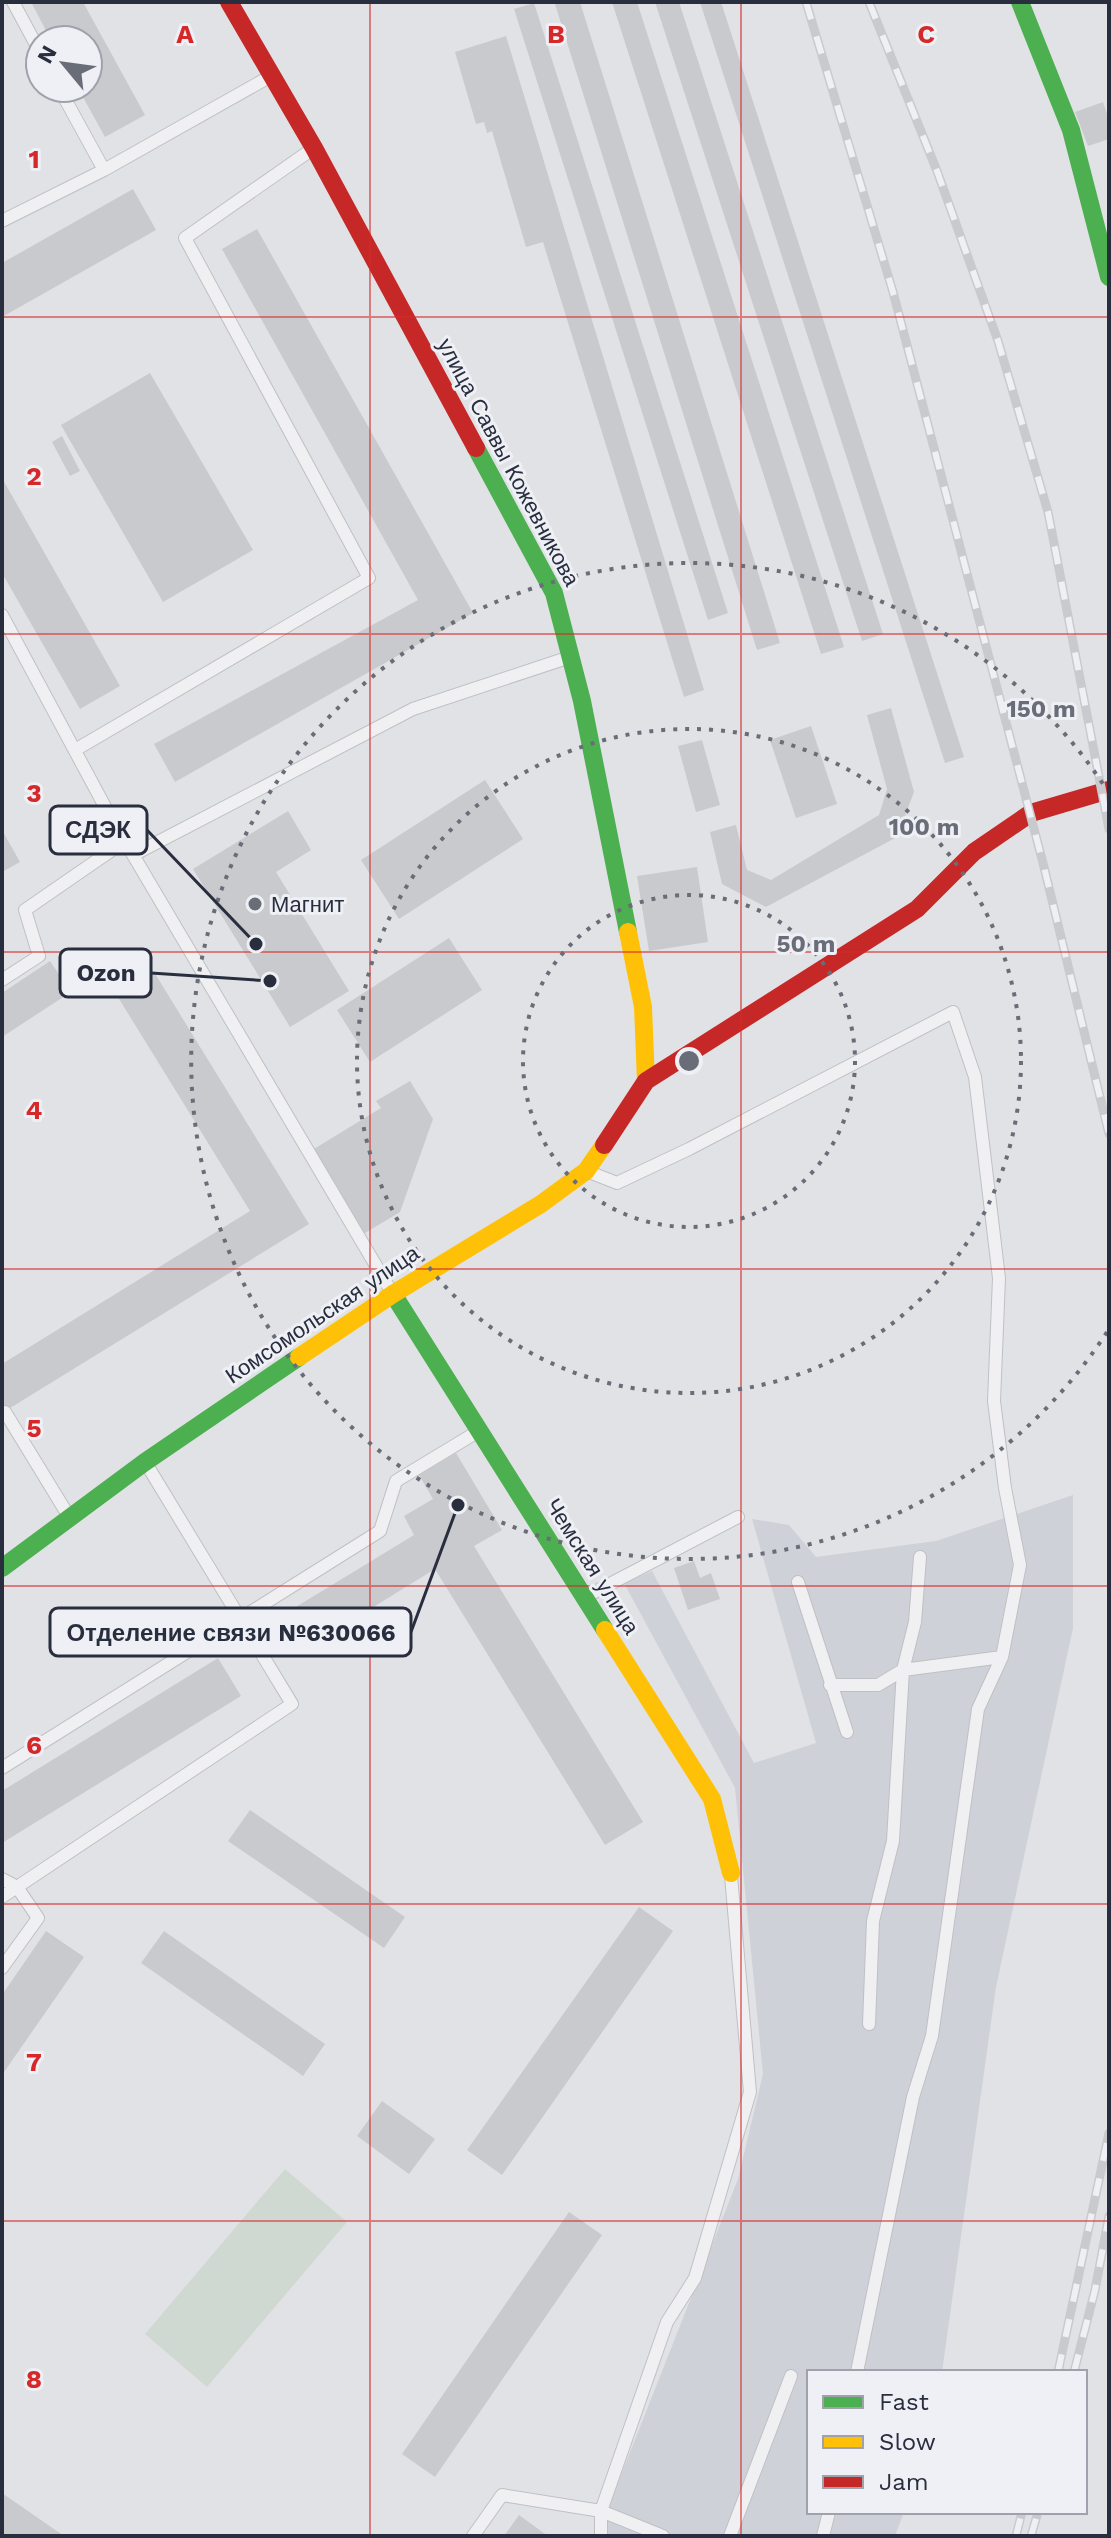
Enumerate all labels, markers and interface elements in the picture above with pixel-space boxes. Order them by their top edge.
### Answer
text: A [176,19,194,49]
text: B [547,19,565,49]
text: C [917,19,935,49]
north arrow [24,24,104,104]
text: N [32,41,62,68]
text: 1 [28,144,40,174]
street label: улица Саввы Кожевникова [433,334,585,591]
text: 2 [26,461,42,491]
text: 150 m [1006,695,1076,723]
text: 3 [26,778,42,808]
callout: СДЭК [50,806,147,854]
text: 100 m [889,813,959,841]
text: СДЭК [65,816,131,844]
place label: Магнит [271,892,344,917]
marker: Магнит [246,895,264,913]
text: 50 m [777,930,835,958]
callout: Ozon [60,949,151,997]
text: Ozon [76,959,136,987]
centre of rings [675,1047,703,1075]
text: 4 [26,1095,43,1125]
street label: Комсомольская улица [221,1240,424,1389]
text: 5 [26,1413,42,1443]
street label: Чемская улица [541,1494,645,1639]
callout: Отделение связи №630066 [50,1608,411,1656]
text: Отделение связи №630066 [66,1619,396,1647]
text: 6 [26,1730,42,1760]
text: 7 [26,2047,42,2077]
text: 8 [26,2364,42,2394]
legend [807,2370,1087,2514]
text: Fast [879,2388,929,2416]
text: Slow [879,2428,936,2456]
text: Jam [879,2468,929,2496]

